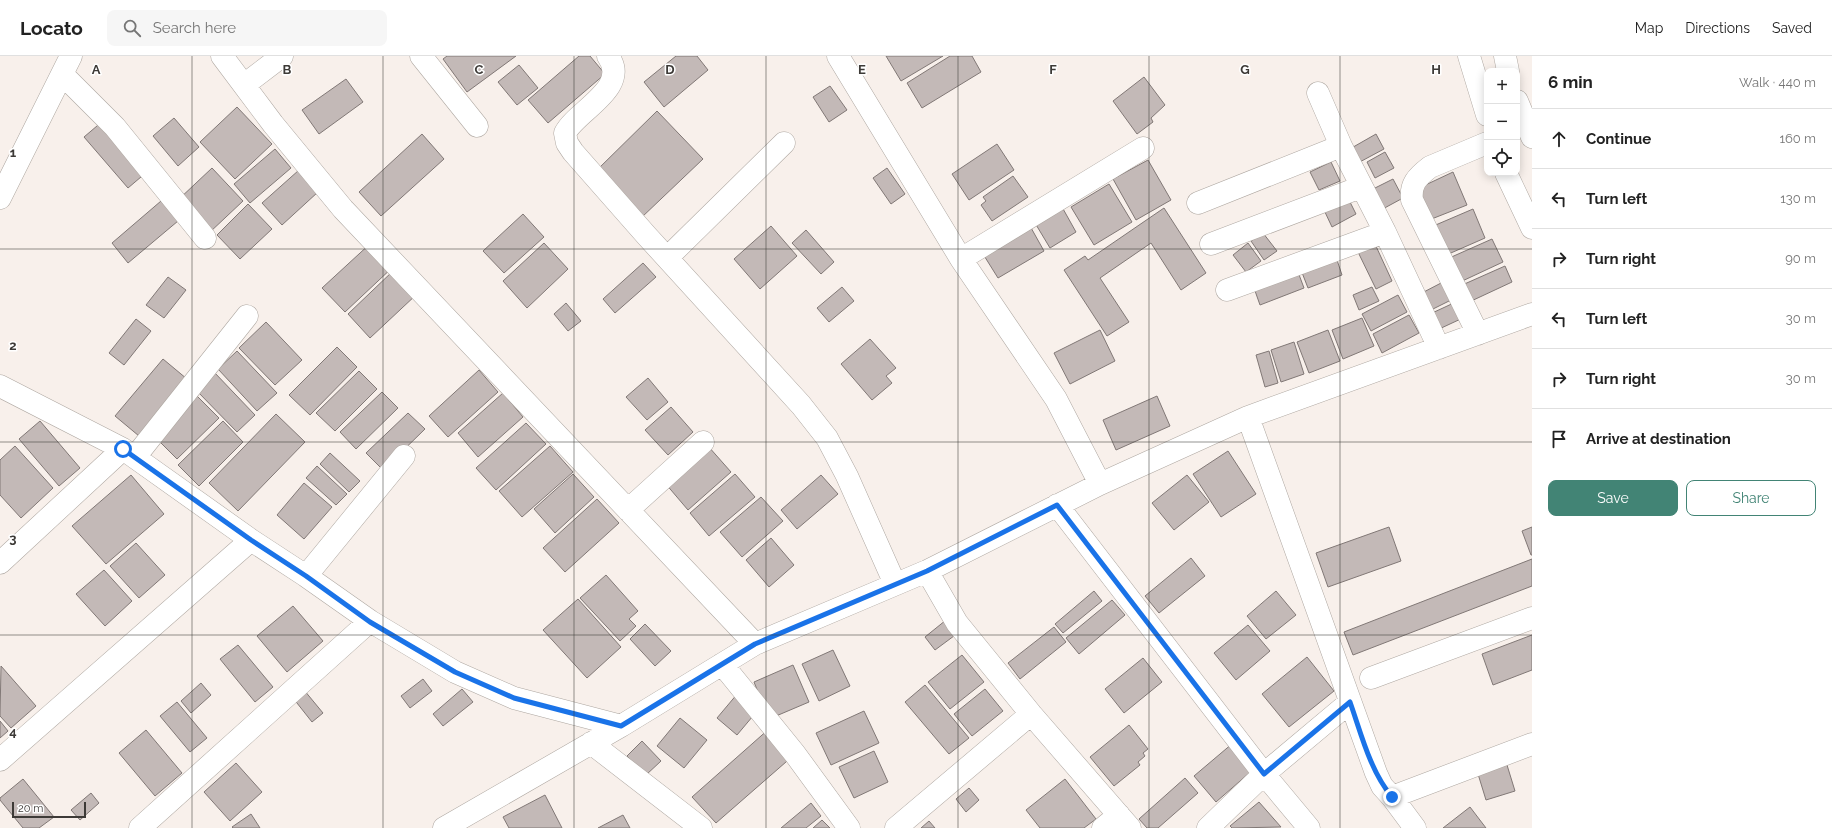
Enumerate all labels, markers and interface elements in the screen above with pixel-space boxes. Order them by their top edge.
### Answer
search box [107,10,387,46]
text: Locato [20,17,83,39]
icon: search [121,17,143,39]
text: Search here [153,19,236,37]
text: Map [1635,20,1663,36]
text: Directions [1685,20,1750,36]
text: Saved [1772,20,1812,36]
text: A [92,62,101,77]
text: B [283,62,292,77]
text: C [475,62,484,77]
text: D [665,62,675,77]
text: E [858,62,866,77]
text: F [1049,62,1057,77]
text: G [1240,62,1250,77]
text: H [1431,62,1441,77]
map controls [1484,68,1520,176]
button: + [1484,68,1520,104]
text: 6 min [1548,72,1593,92]
text: Walk · 440 m [1739,75,1816,90]
button: − [1484,104,1520,140]
icon: ahead [1548,128,1570,150]
text: Continue [1586,130,1651,148]
text: 160 m [1779,131,1816,146]
button: locate [1484,140,1520,176]
text: 1 [10,145,17,160]
icon: left [1548,188,1570,210]
text: Turn left [1586,190,1647,208]
text: 130 m [1780,191,1816,206]
icon: right [1548,248,1570,270]
text: Turn right [1586,250,1656,268]
text: 90 m [1785,251,1816,266]
icon: left [1548,308,1570,330]
text: Turn left [1586,310,1647,328]
text: 30 m [1786,311,1816,326]
text: 2 [9,338,17,353]
icon: right [1548,368,1570,390]
text: Turn right [1586,370,1656,388]
text: 30 m [1786,371,1816,386]
icon: arrive [1548,428,1570,450]
text: Arrive at destination [1586,430,1731,448]
route start [114,440,132,458]
button: Save [1548,480,1678,516]
button: Share [1686,480,1816,516]
text: 3 [9,531,17,546]
text: 4 [9,724,17,739]
route end [1383,788,1401,806]
scale bar [12,800,86,819]
text: 20 m [18,802,43,815]

